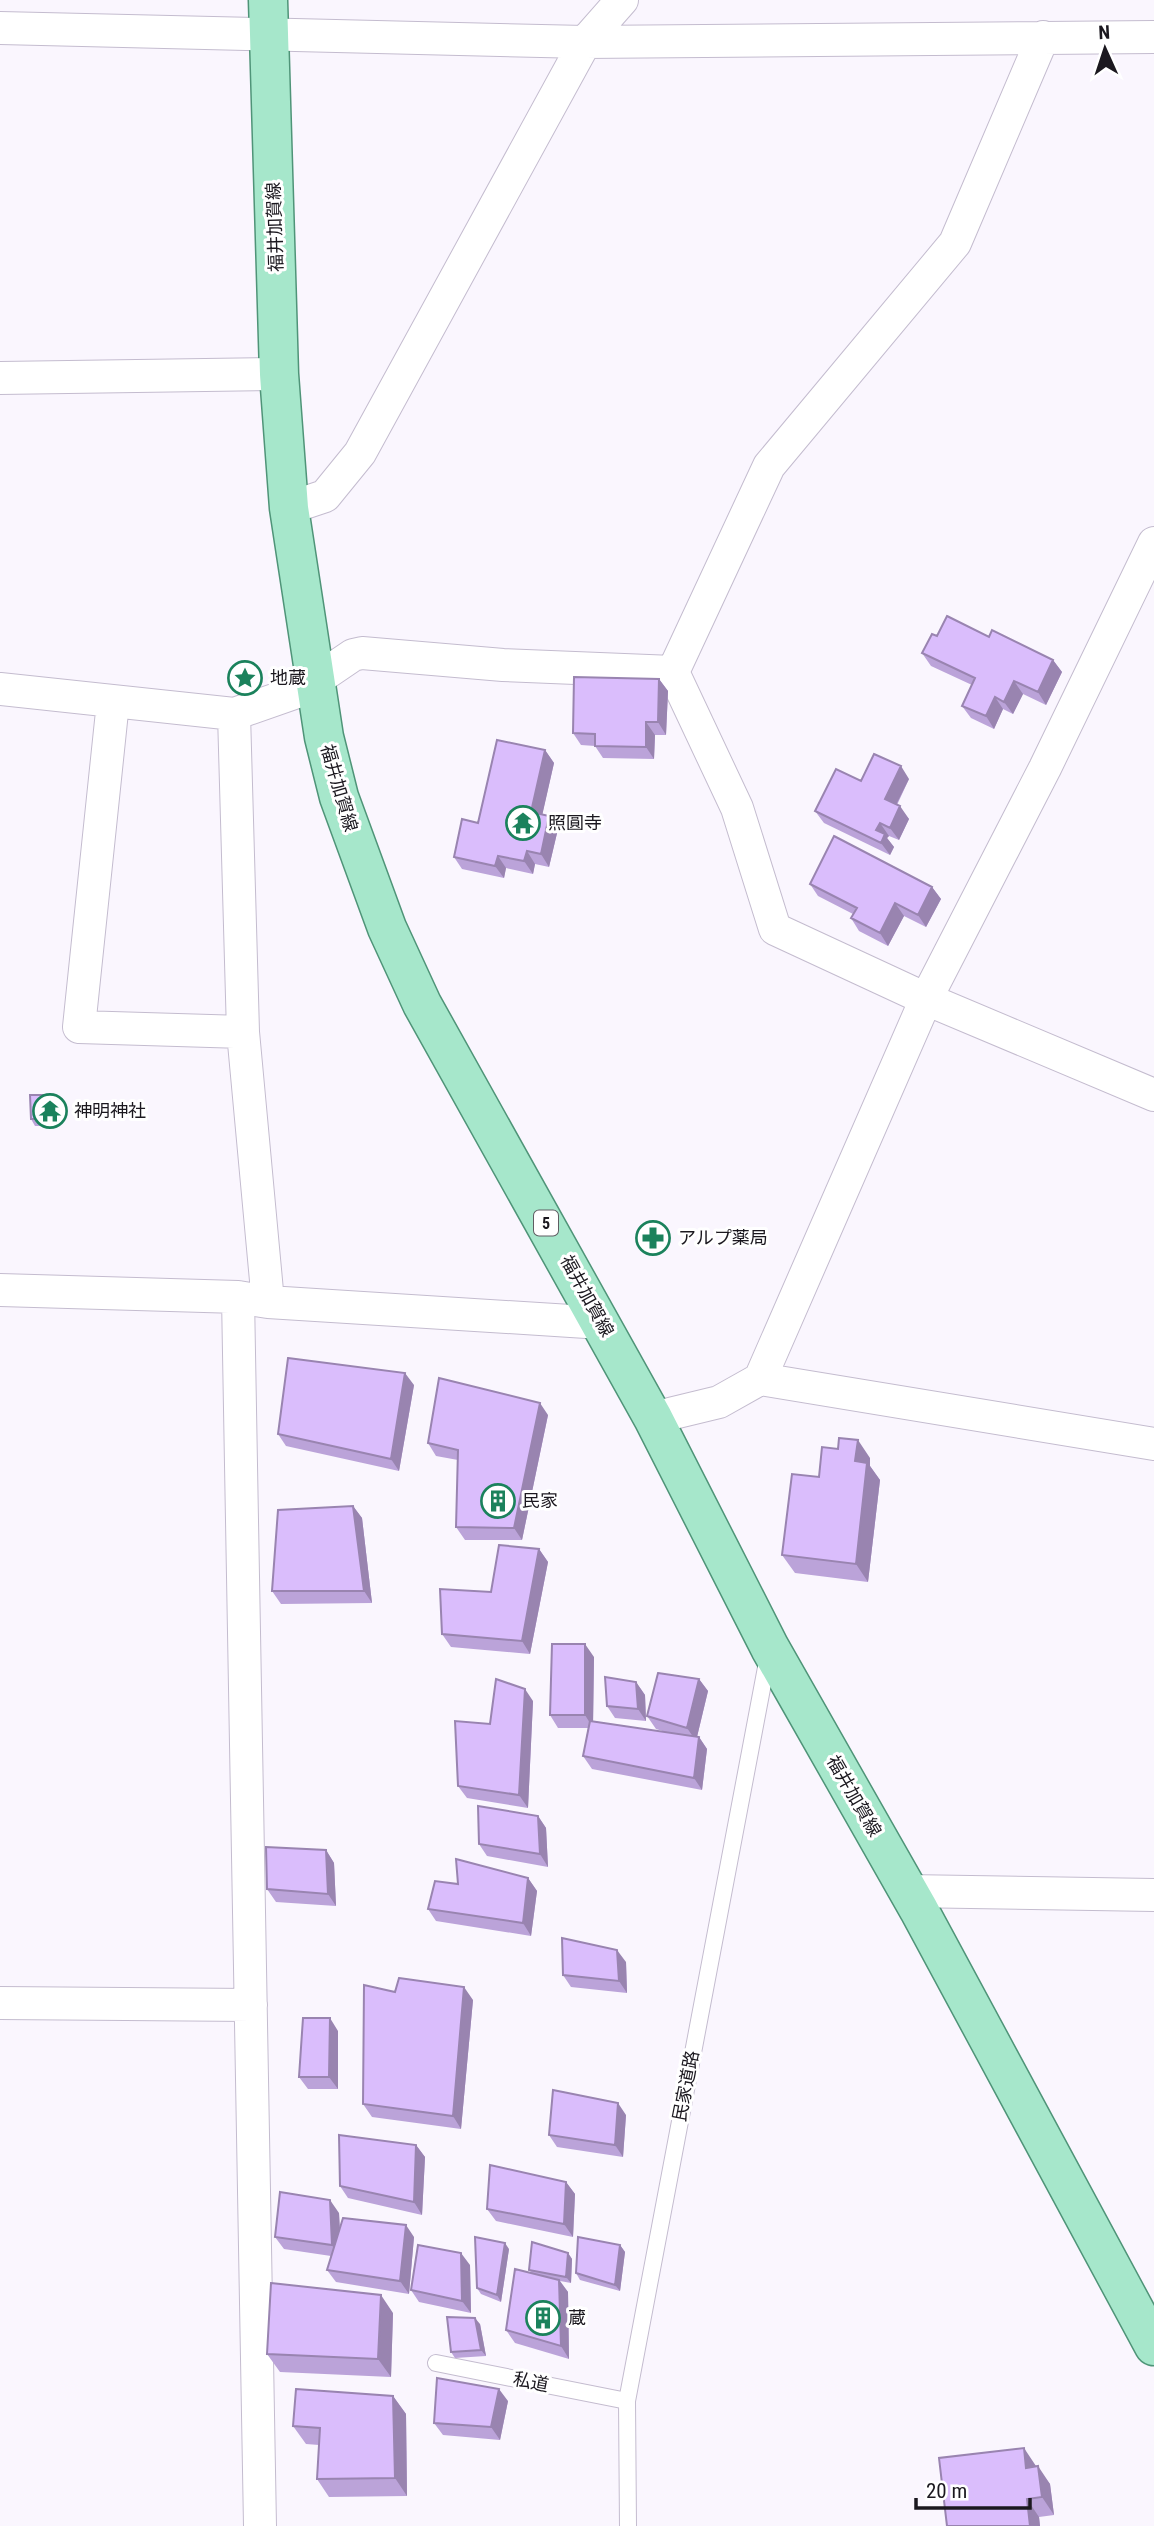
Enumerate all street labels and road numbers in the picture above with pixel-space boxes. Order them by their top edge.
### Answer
street label: 福井加賀線 [262,182,287,272]
street label: 福井加賀線 [317,742,362,834]
road number: 5 [534,1210,558,1236]
street label: 福井加賀線 [556,1251,618,1340]
street label: 福井加賀線 [823,1752,886,1840]
street label: 民家道路 [668,2049,703,2123]
street label: 私道 [511,2368,551,2395]

